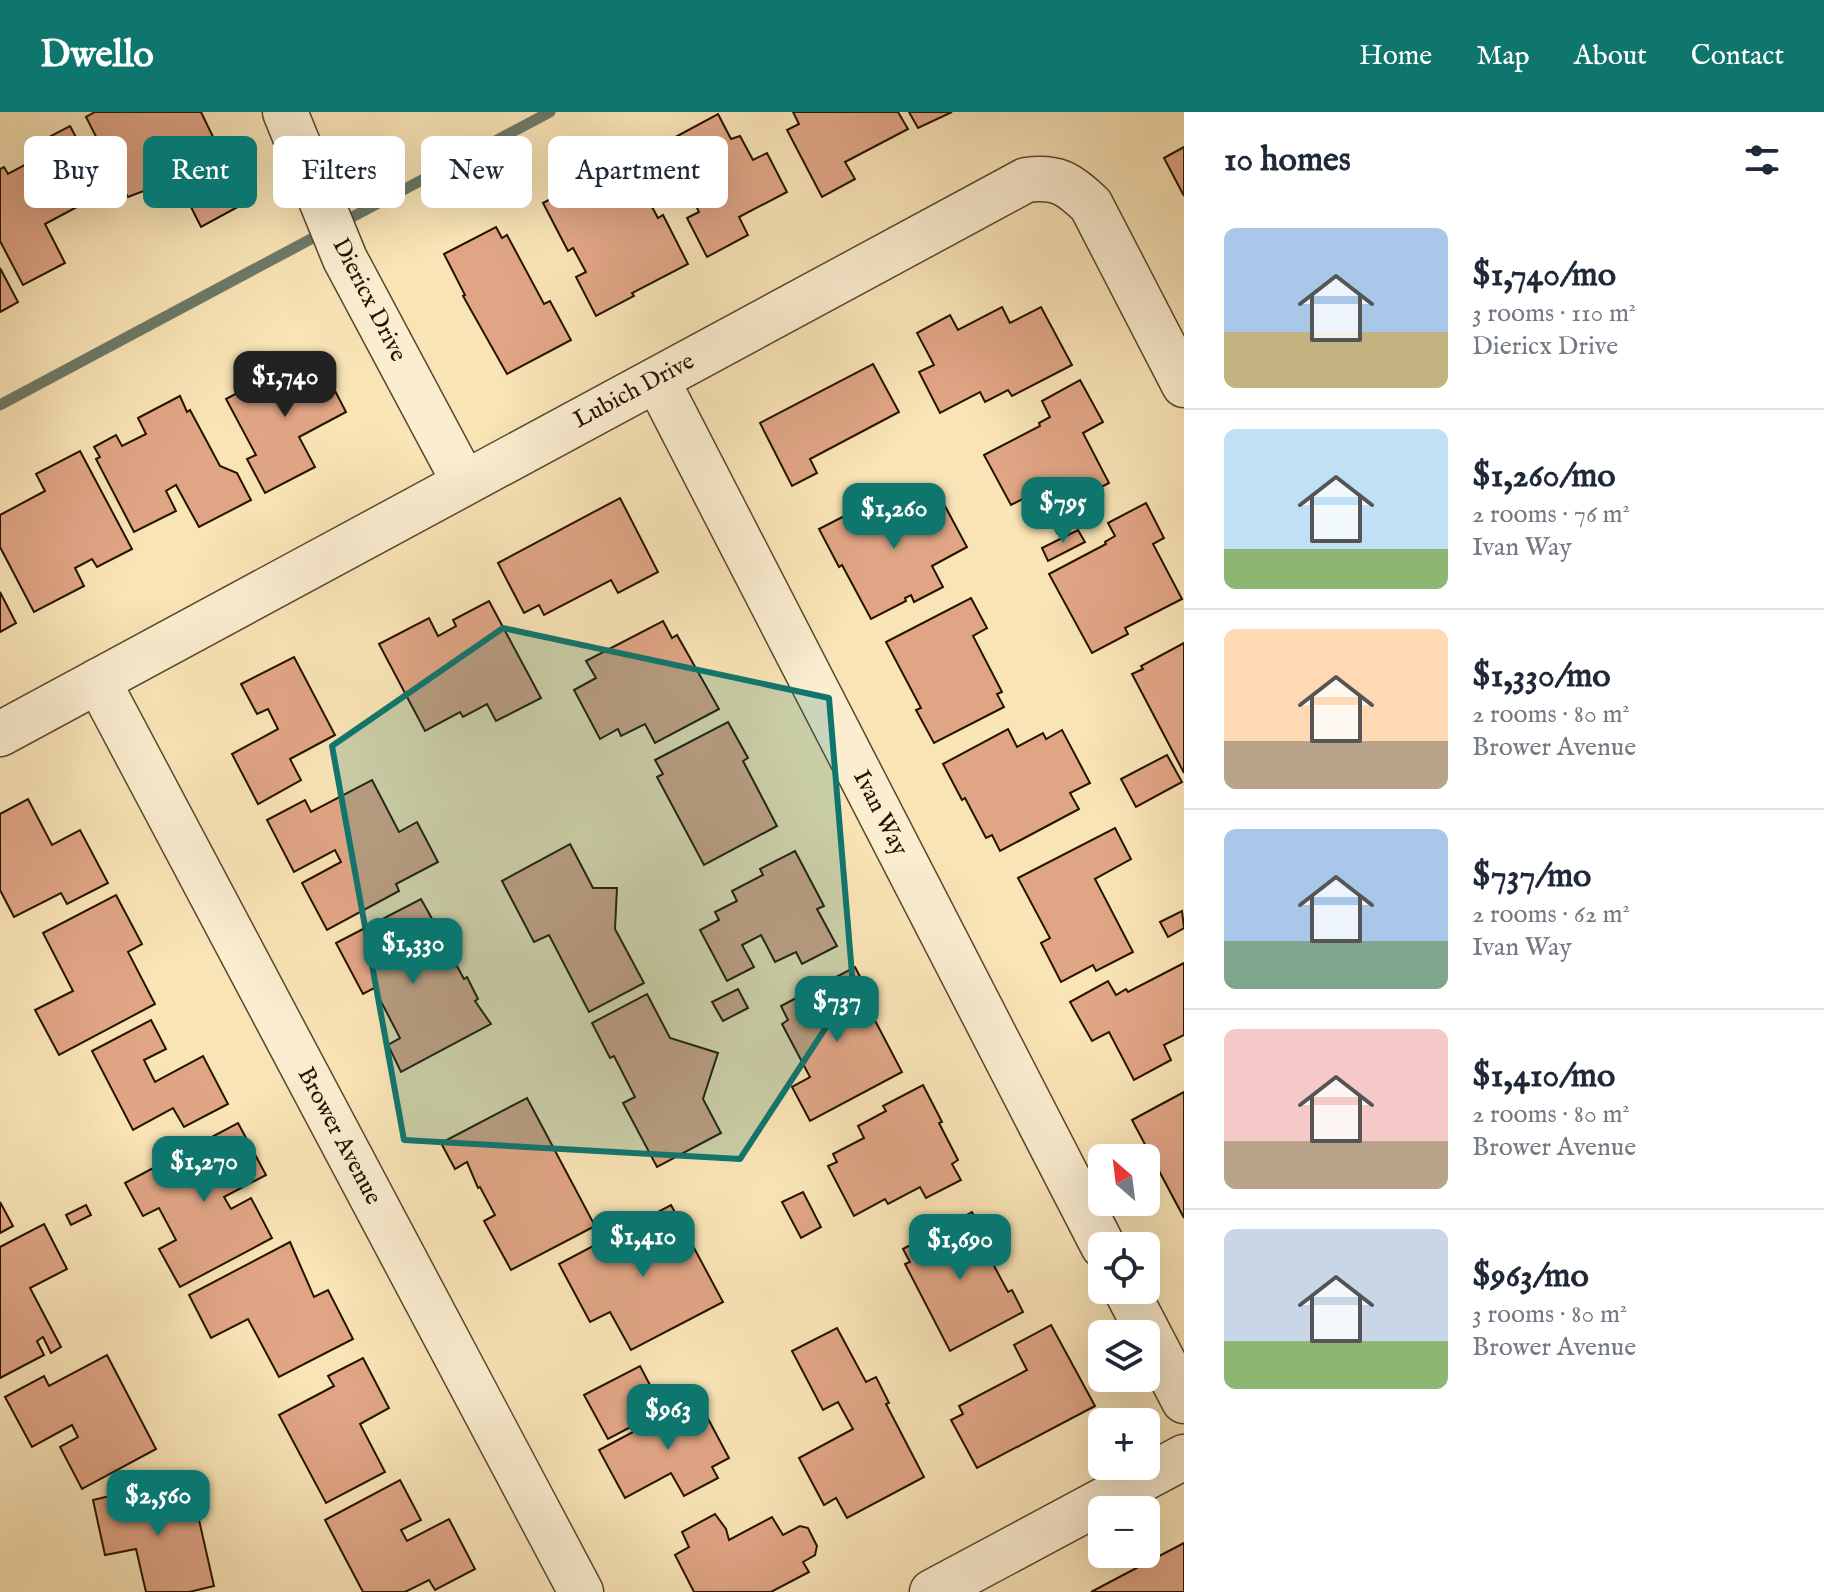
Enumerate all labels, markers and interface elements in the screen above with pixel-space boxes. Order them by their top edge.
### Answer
text: Dwello [40,32,154,80]
text: Home [1359,39,1432,74]
text: Map [1476,39,1530,74]
text: About [1574,39,1647,74]
text: Contact [1691,39,1784,74]
chip: Buy [24,136,127,208]
chip: Rent [143,136,257,208]
chip: Filters [273,136,405,208]
chip: New [421,136,532,208]
chip: Apartment [548,136,728,208]
icon: filters [1740,138,1784,182]
text: 10 homes [1224,139,1351,182]
street label: Diericx Drive [325,233,413,367]
text: $1,740/mo [1472,254,1616,297]
icon: home [1288,260,1384,356]
text: 3 rooms · 110 m² [1472,297,1636,330]
text: Diericx Drive [1472,330,1618,363]
street label: Lubich Drive [568,346,700,436]
pin: $1,740 [220,351,350,419]
text: $1,740 [251,360,319,393]
text: $1,260/mo [1472,455,1616,498]
icon: home [1288,461,1384,557]
pin: $795 [1016,477,1110,545]
pin: $1,260 [829,483,959,551]
text: $795 [1039,486,1087,519]
text: $1,260 [861,492,927,525]
text: 2 rooms · 76 m² [1472,498,1630,531]
text: Ivan Way [1472,531,1572,564]
text: $1,330/mo [1472,655,1611,698]
icon: home [1288,661,1384,757]
text: 2 rooms · 80 m² [1472,698,1630,731]
text: Brower Avenue [1472,731,1636,764]
street label: Ivan Way [845,765,915,861]
text: $737/mo [1472,855,1591,898]
icon: home [1288,861,1384,957]
text: 2 rooms · 62 m² [1472,898,1630,931]
pin: $1,330 [348,918,478,986]
text: $1,330 [381,927,445,960]
text: Ivan Way [1472,931,1572,964]
pin: $737 [790,976,884,1044]
text: $737 [813,985,861,1018]
text: $1,410/mo [1472,1055,1615,1098]
icon: home [1288,1061,1384,1157]
street label: Brower Avenue [290,1062,388,1210]
text: 2 rooms · 80 m² [1472,1098,1630,1131]
text: Brower Avenue [1472,1131,1636,1164]
pin: $1,270 [139,1136,269,1204]
north arrow [1088,1144,1160,1216]
map controls [1088,1144,1160,1568]
text: $1,270 [170,1145,238,1178]
pin: $1,410 [578,1211,708,1279]
pin: $1,690 [895,1214,1025,1282]
text: $1,410 [610,1220,676,1253]
text: $1,690 [927,1223,993,1256]
button: locate [1088,1232,1160,1304]
text: $963/mo [1472,1255,1589,1298]
icon: home [1288,1261,1384,1357]
text: 3 rooms · 80 m² [1472,1298,1627,1331]
button: layers [1088,1320,1160,1392]
text: Brower Avenue [1472,1331,1636,1364]
pin: $963 [621,1384,715,1452]
text: $963 [645,1393,691,1426]
button: + [1088,1408,1160,1480]
pin: $2,560 [93,1470,223,1538]
text: $2,560 [125,1479,191,1512]
button: − [1088,1496,1160,1568]

